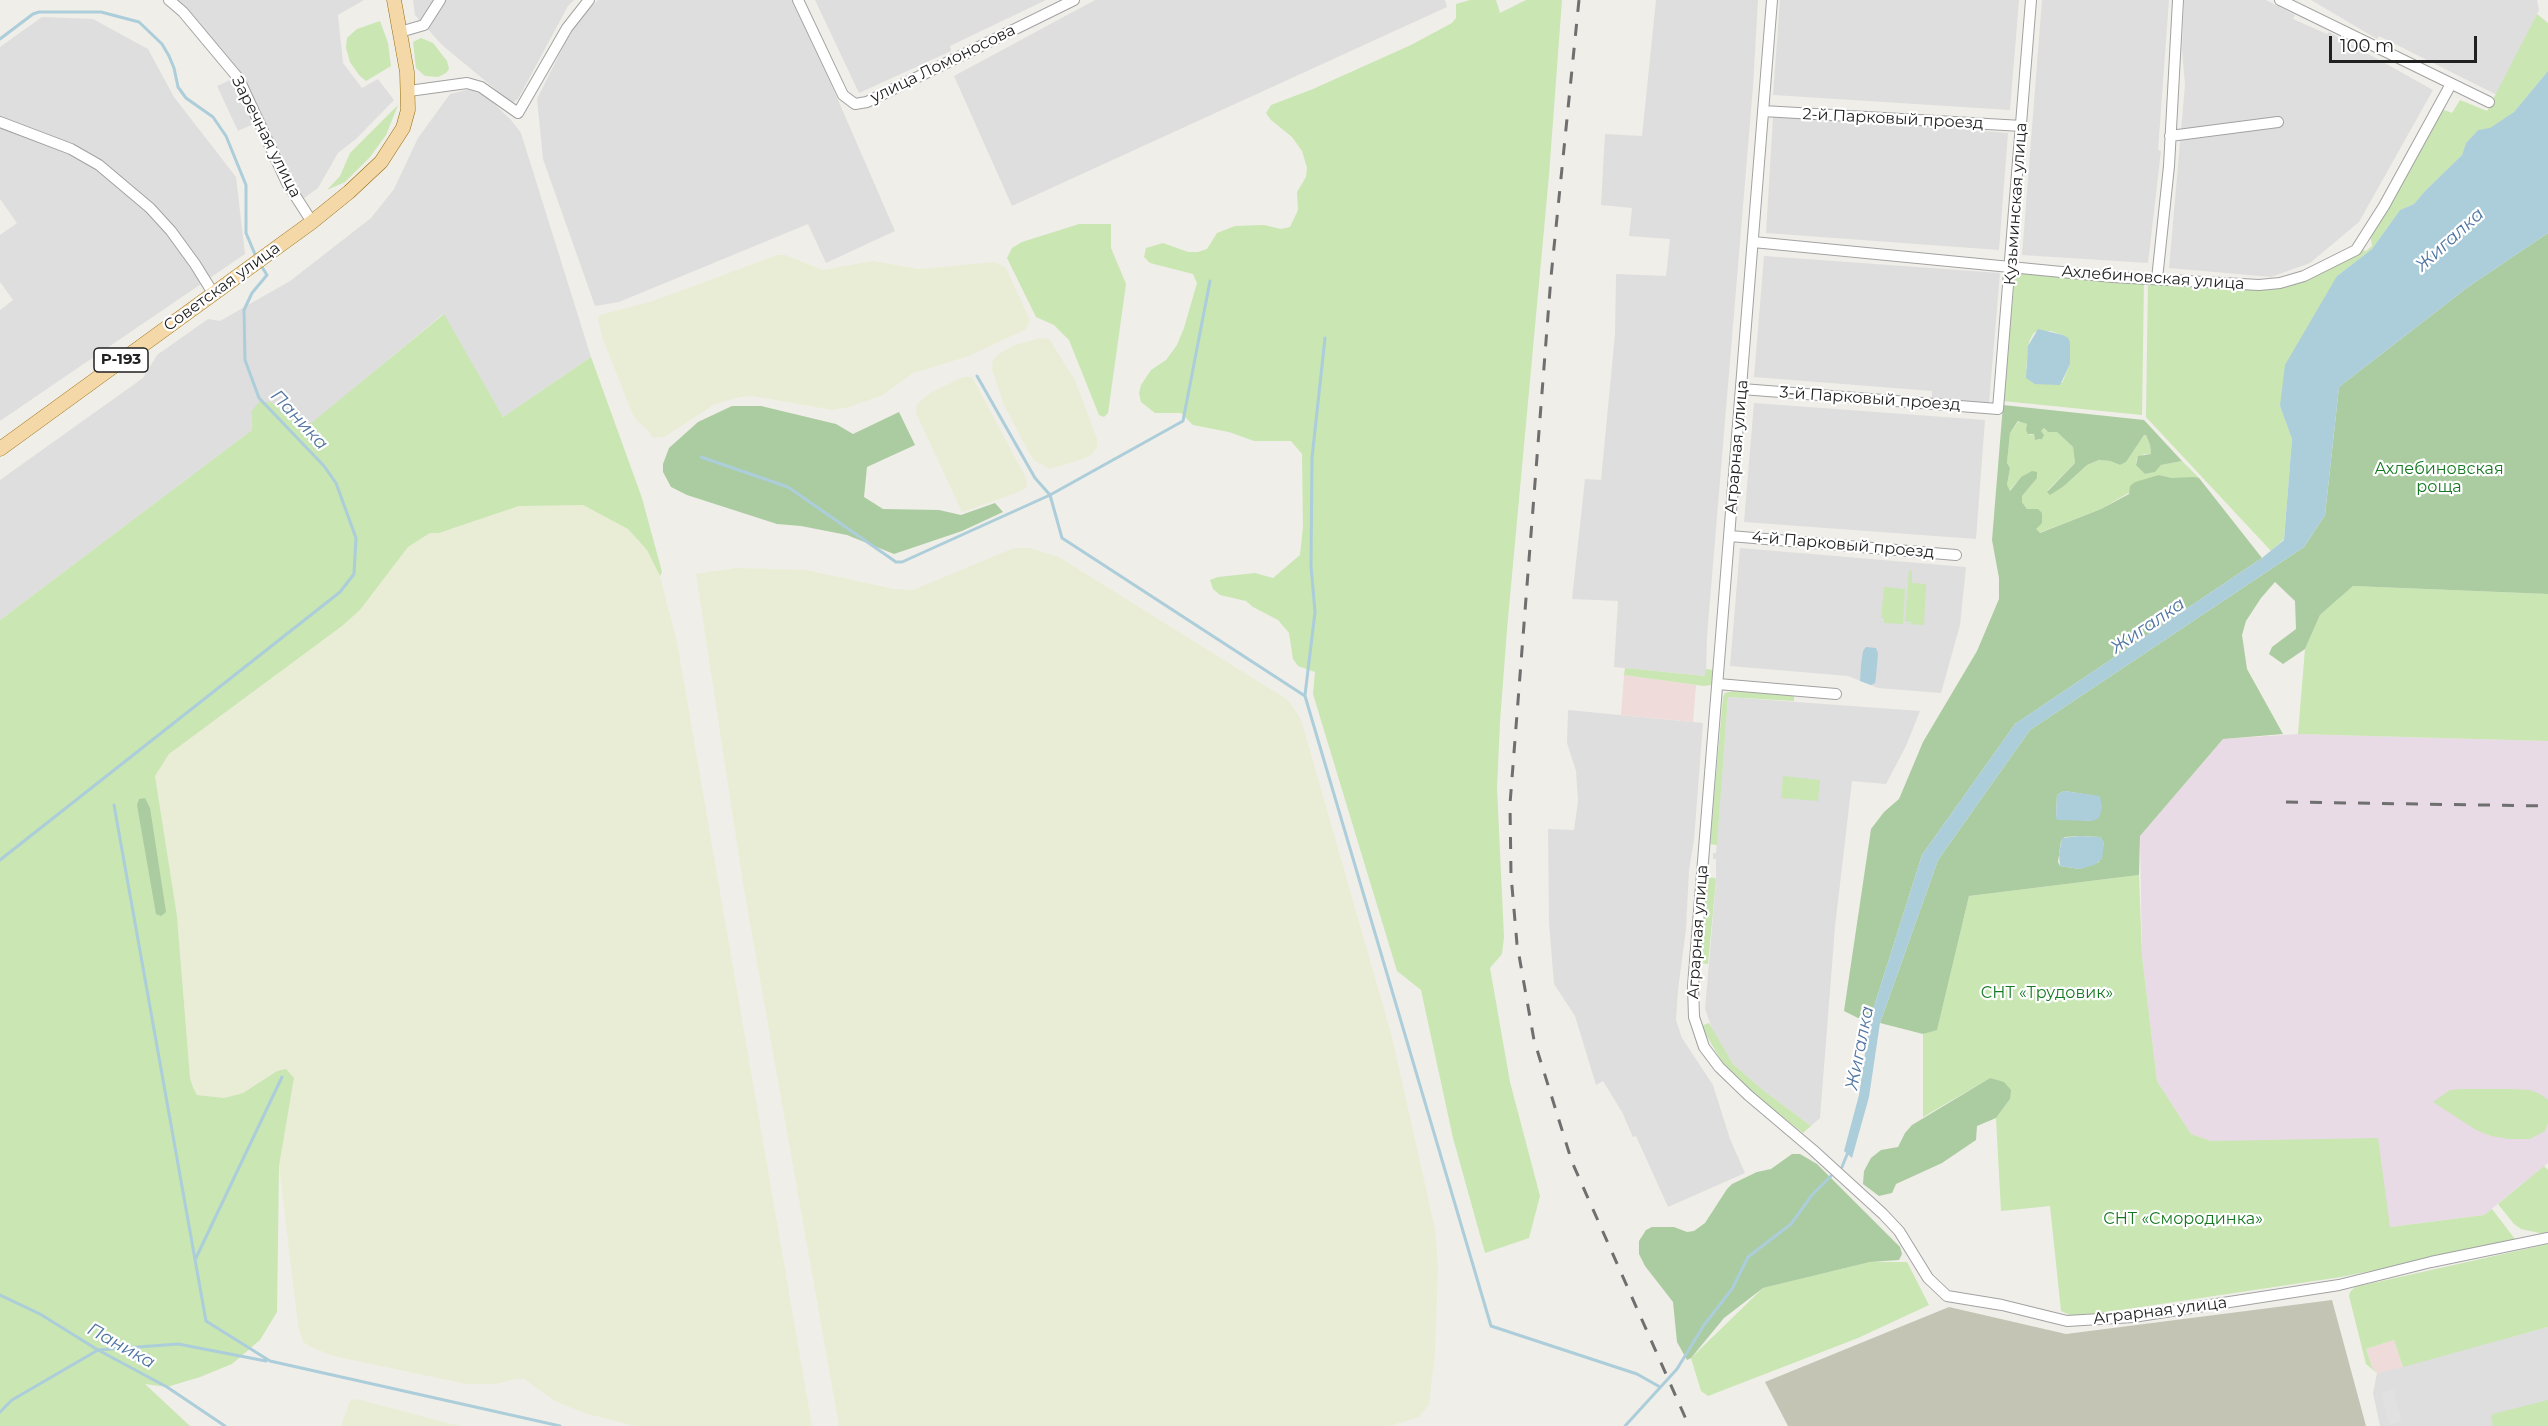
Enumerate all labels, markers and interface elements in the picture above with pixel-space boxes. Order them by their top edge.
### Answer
street label: улица Ломоносова [867,21,1019,107]
scale bar [2332,24,2480,62]
text: 100 m [2340,35,2394,57]
street label: Заречная улица [227,73,305,201]
street label: 2-й Парковый проезд [1802,105,1984,133]
street label: Кузьминская улица [2001,122,2031,286]
water label: Жигалка [2411,204,2489,276]
street label: Советская улица [160,238,284,336]
street label: Ахлебиновская улица [2061,262,2245,294]
road number: Р-193 [94,348,148,372]
street label: Аграрная улица [1722,379,1752,515]
street label: 3-й Парковый проезд [1779,383,1961,415]
water label: Паника [266,385,332,455]
park label: Ахлебиновская роща [2374,459,2504,497]
street label: 4-й Парковый проезд [1751,527,1935,563]
water label: Жигалка [2107,593,2189,659]
street label: Аграрная улица [1684,864,1712,1000]
park label: СНТ «Трудовик» [1981,983,2113,1003]
water label: Жигалка [1841,1004,1879,1092]
park label: СНТ «Смородинка» [2103,1209,2263,1229]
street label: Аграрная улица [2092,1293,2228,1329]
water label: Паника [83,1319,159,1373]

